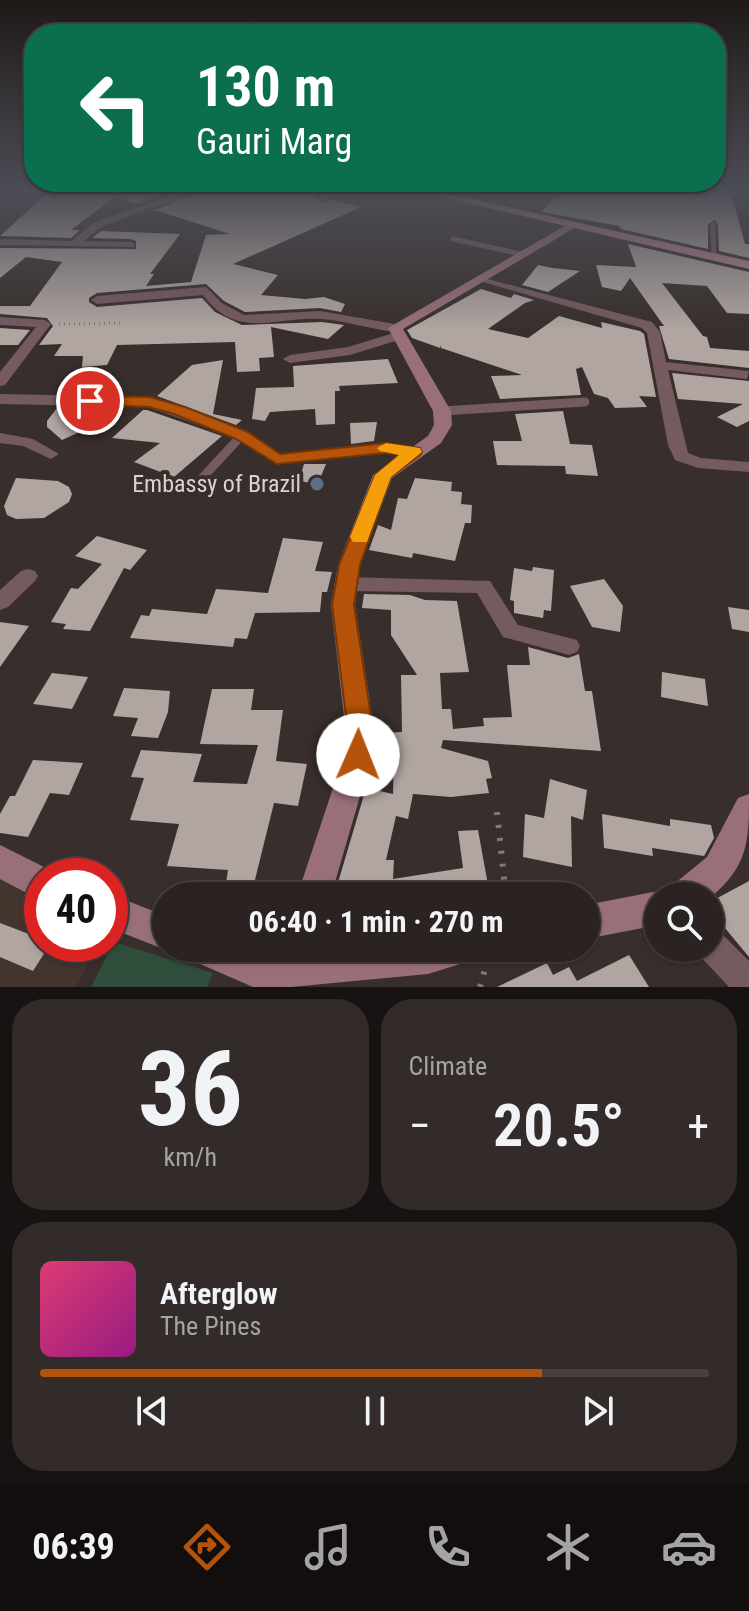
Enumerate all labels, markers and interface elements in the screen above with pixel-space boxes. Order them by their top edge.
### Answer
text: 130 m [196,54,335,120]
icon: left [64,56,168,160]
text: Gauri Marg [196,121,352,163]
pin [56,367,124,435]
icon: arrive [68,379,112,423]
place label: Embassy of Brazil [132,470,301,498]
marker: Embassy of Brazil [308,475,326,493]
position arrow [316,713,400,797]
speed limit sign: 40 [24,858,128,962]
map controls [644,882,724,962]
button: search [644,882,724,962]
text: 06:40 · 1 min · 270 m [249,904,503,939]
text: 36 [138,1029,243,1150]
text: Climate [409,1051,487,1081]
text: 20.5° [493,1090,625,1161]
text: − [409,1100,431,1152]
text: + [687,1100,709,1152]
text: km/h [164,1142,217,1172]
text: Afterglow [160,1276,278,1311]
text: The Pines [160,1311,261,1341]
icon: previous [130,1389,174,1433]
icon: pause [353,1389,397,1433]
icon: next [576,1389,620,1433]
icon: directions [179,1519,235,1575]
icon: music [300,1519,356,1575]
icon: phone [420,1519,476,1575]
icon: climate [540,1519,596,1575]
icon: car [661,1519,717,1575]
text: 06:39 [32,1526,115,1568]

